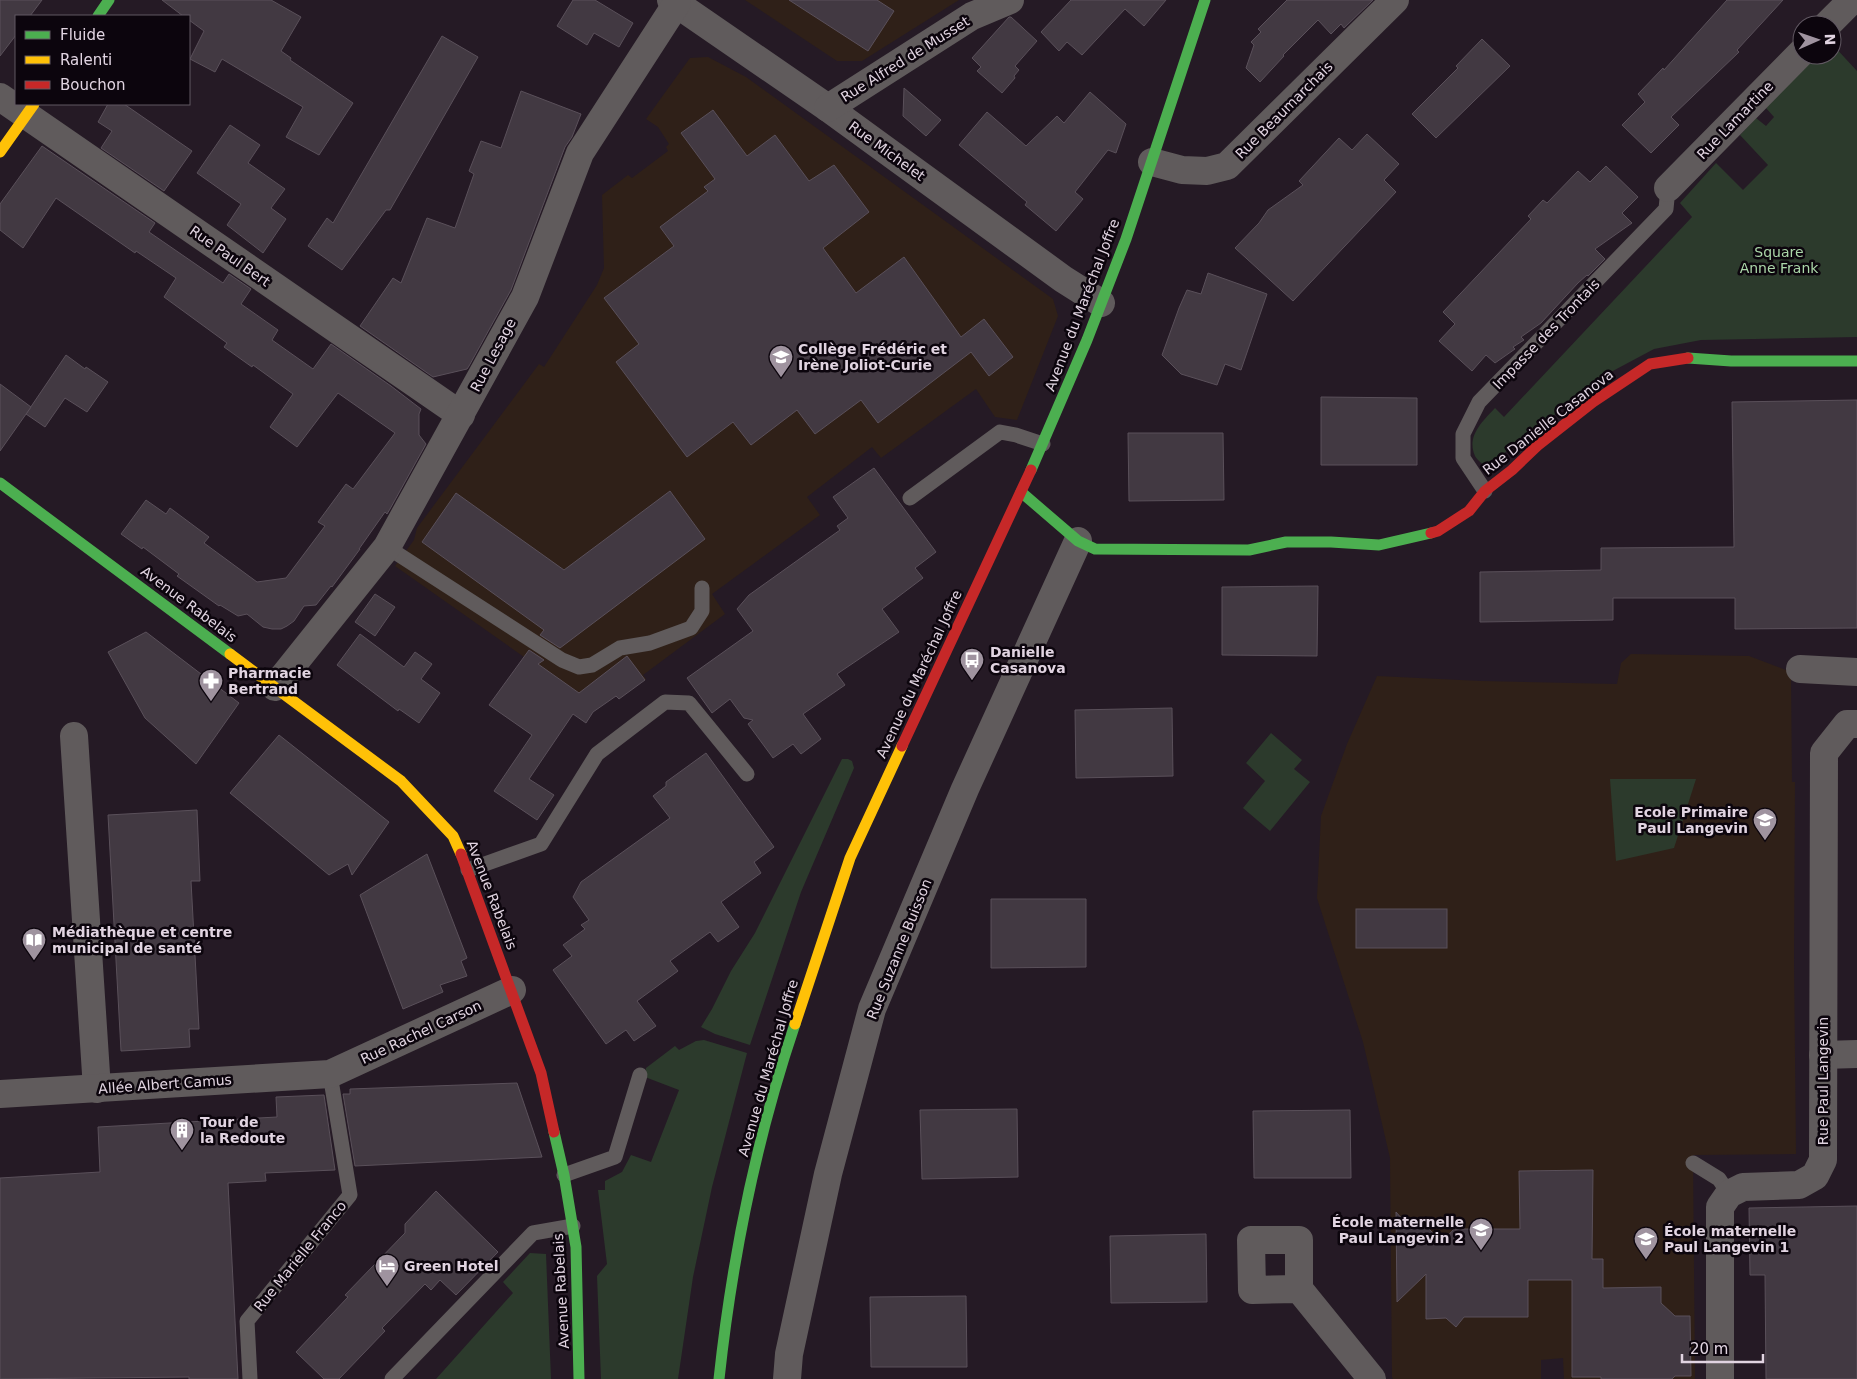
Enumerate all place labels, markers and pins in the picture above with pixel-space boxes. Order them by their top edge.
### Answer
place label: Collège Frédéric et Irène Joliot-Curie [798,341,947,373]
school or university icon: Collège Frédéric et Irène Joliot-Curie [768,344,794,378]
place label: Danielle Casanova [990,644,1066,676]
bus stop icon: Danielle Casanova [959,647,985,681]
place label: Pharmacie Bertrand [228,665,311,697]
pharmacy icon: Pharmacie Bertrand [198,668,224,702]
place label: Ecole Primaire Paul Langevin [1634,804,1748,836]
school or university icon: Ecole Primaire Paul Langevin [1752,807,1778,841]
place label: Médiathèque et centre municipal de santé [52,924,232,956]
library icon: Médiathèque et centre municipal de santé [21,927,47,961]
place label: Tour de la Redoute [200,1114,285,1146]
building icon: Tour de la Redoute [169,1117,195,1151]
place label: École maternelle Paul Langevin 2 [1332,1214,1464,1246]
school or university icon: École maternelle Paul Langevin 2 [1468,1217,1494,1251]
place label: École maternelle Paul Langevin 1 [1664,1223,1796,1255]
school or university icon: École maternelle Paul Langevin 1 [1633,1226,1659,1260]
hotel icon: Green Hotel [374,1253,400,1287]
place label: Green Hotel [404,1258,499,1274]

